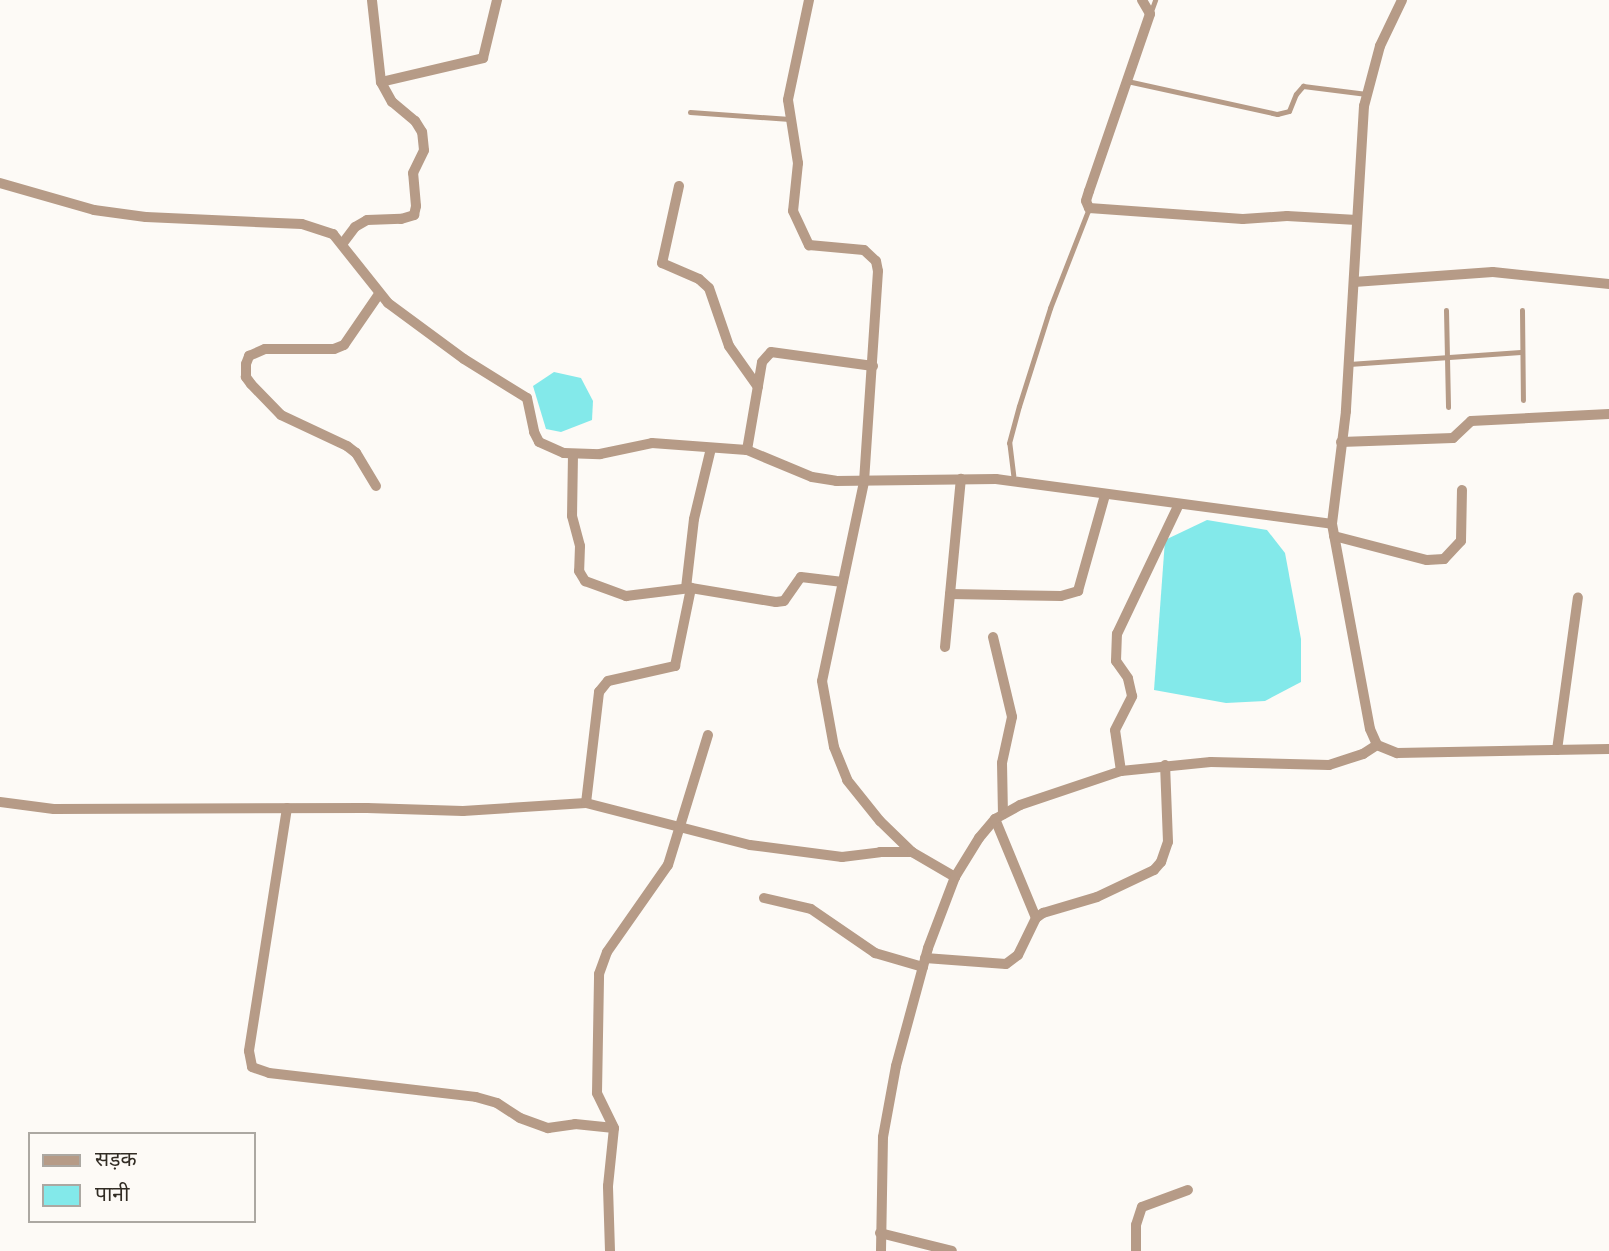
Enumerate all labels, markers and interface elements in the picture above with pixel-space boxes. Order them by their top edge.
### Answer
legend [28,1132,256,1223]
text: सड़क [95,1146,137,1171]
text: पानी [95,1181,129,1206]

